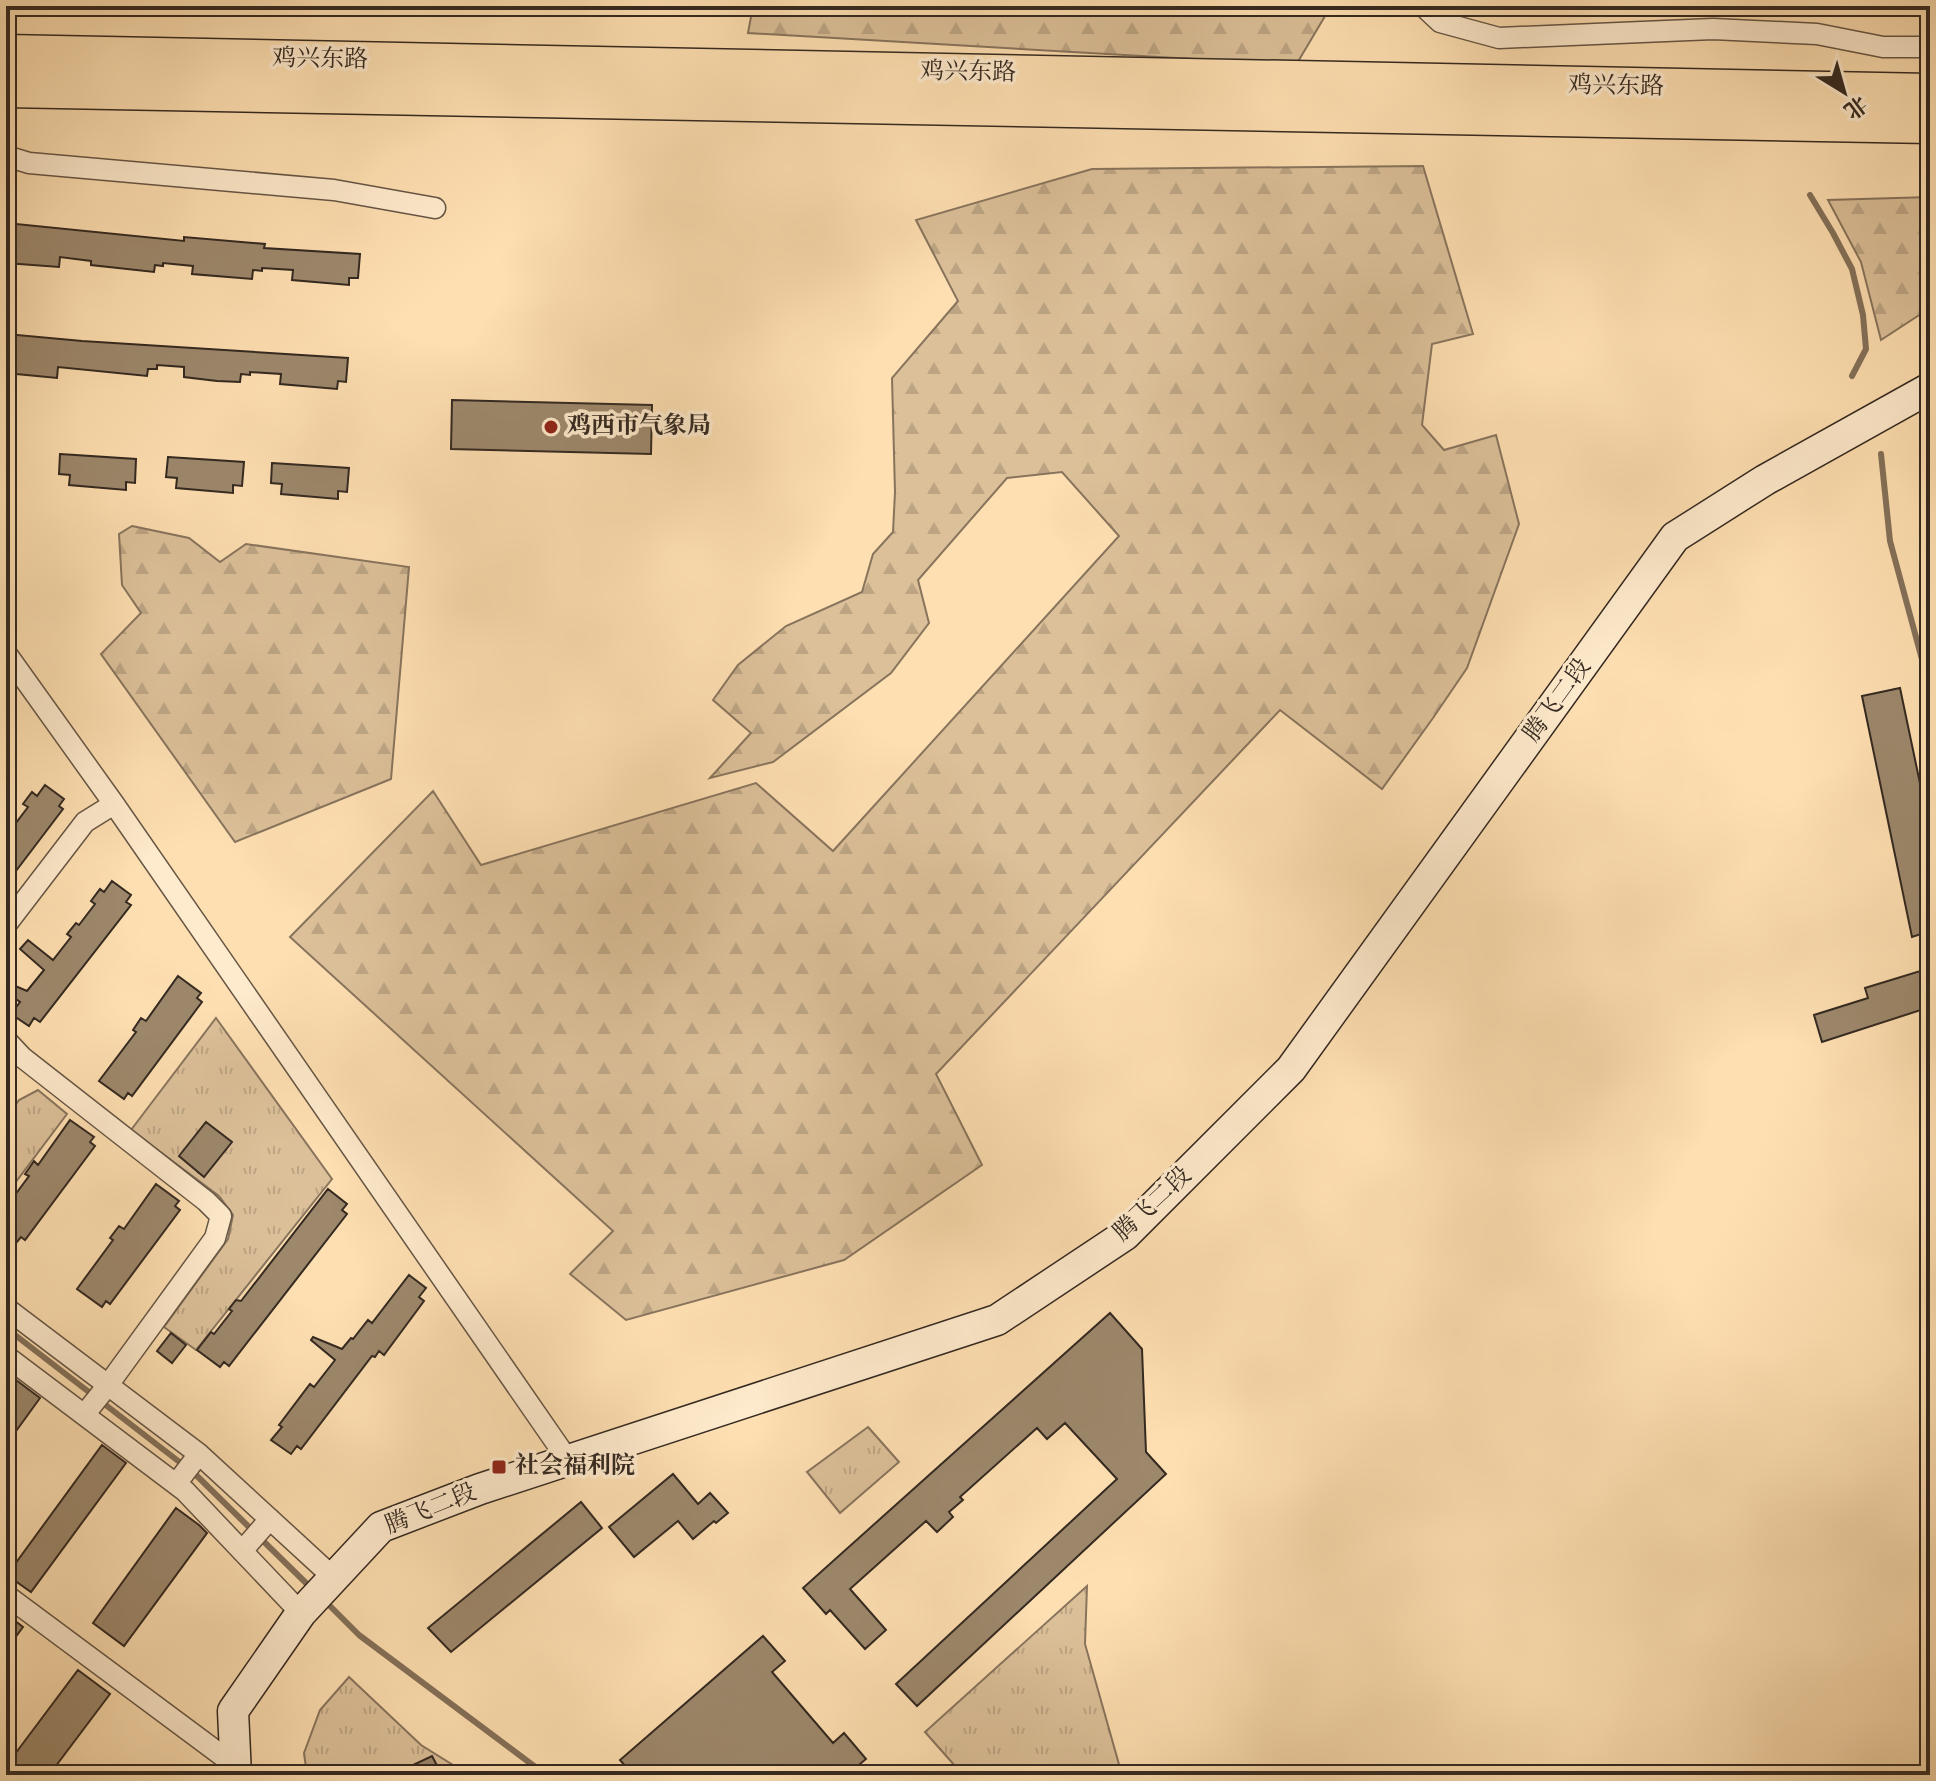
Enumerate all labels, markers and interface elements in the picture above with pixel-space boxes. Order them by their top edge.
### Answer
street label: 鸡兴东路 [272,42,368,78]
north arrow [1804,52,1884,132]
street label: 鸡兴东路 [920,55,1016,91]
street label: 鸡兴东路 [1568,69,1664,105]
text: 北 [1836,87,1873,125]
place label: 鸡西市气象局 [567,410,711,444]
marker: 鸡西市气象局 [542,418,560,436]
street label: 腾飞二段 [1516,652,1600,750]
street label: 腾飞二段 [1106,1160,1200,1250]
place label: 社会福利院 [515,1450,635,1484]
marker: 社会福利院 [490,1458,508,1476]
street label: 腾飞二段 [380,1476,482,1544]

